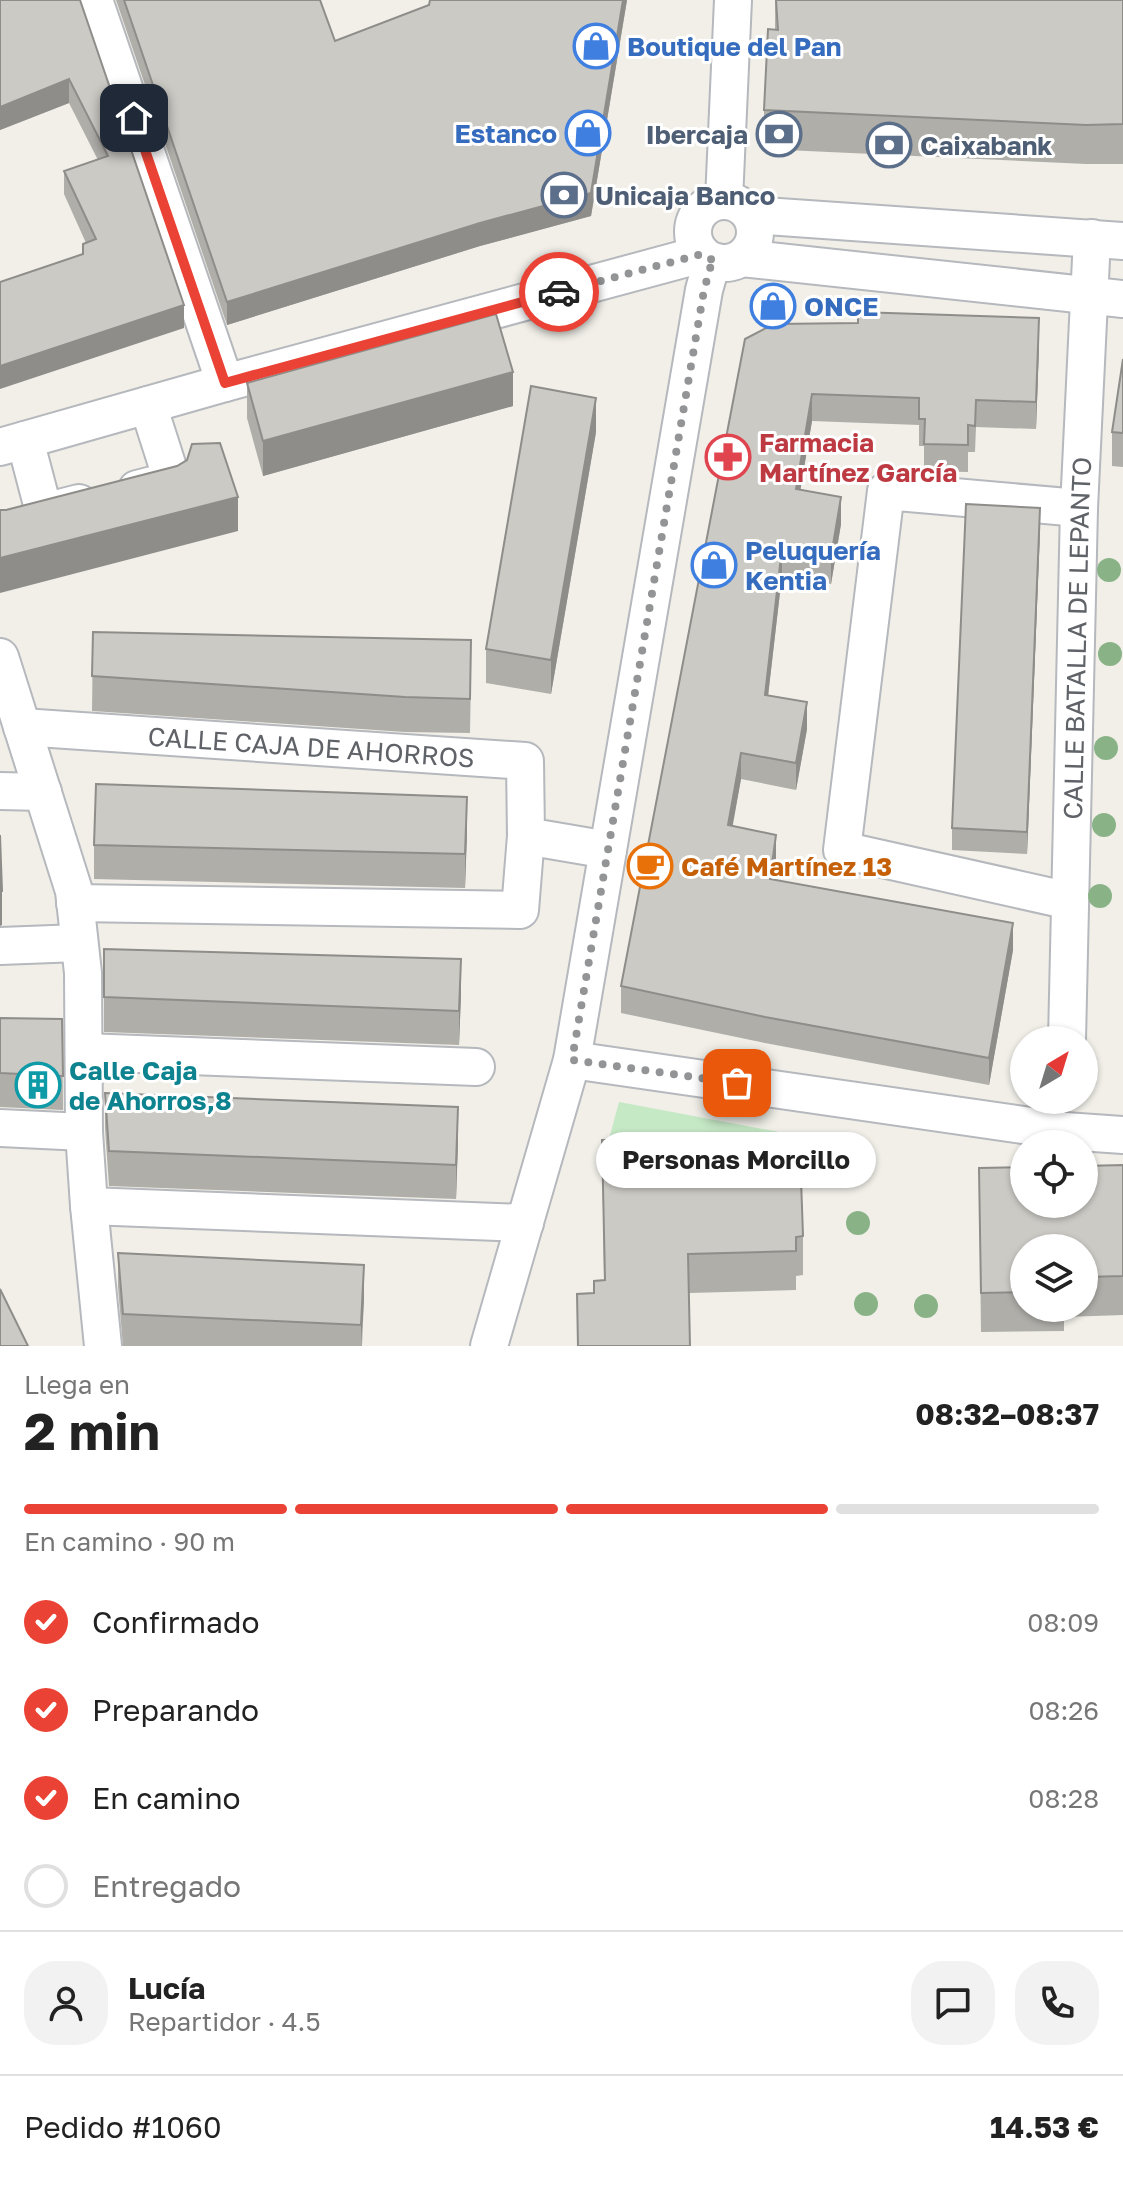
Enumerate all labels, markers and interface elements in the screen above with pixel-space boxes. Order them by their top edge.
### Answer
shop icon: Boutique del Pan [572,22,620,70]
place label: Boutique del Pan [627,31,842,62]
pin [100,84,168,152]
icon: home [112,96,156,140]
shop icon: Estanco [564,109,612,157]
bank icon: Ibercaja [755,110,803,158]
place label: Estanco [455,118,557,149]
place label: Ibercaja [646,119,748,150]
bank icon: Caixabank [865,121,913,169]
place label: Caixabank [920,130,1052,161]
bank icon: Unicaja Banco [540,171,588,219]
place label: Unicaja Banco [595,180,775,211]
courier [519,252,599,332]
icon: car [537,270,581,314]
shop icon: ONCE [749,282,797,330]
place label: ONCE [804,291,878,322]
place label: Farmacia Martínez García [759,427,957,488]
pharmacy icon: Farmacia Martínez García [704,433,752,481]
street label: CALLE BATALLA DE LEPANTO [1056,456,1097,820]
place label: Peluquería Kentia [745,535,881,596]
shop icon: Peluquería Kentia [690,541,738,589]
street label: CALLE CAJA DE AHORROS [147,720,476,773]
cafe icon: Café Martínez 13 [626,842,674,890]
place label: Café Martínez 13 [681,851,892,882]
north arrow [1010,1026,1098,1114]
map controls [1010,1026,1098,1322]
pin [703,1049,771,1117]
place label: Calle Caja de Ahorros,8 [69,1055,232,1116]
building icon: Calle Caja de Ahorros,8 [14,1061,62,1109]
icon: bag [715,1061,759,1105]
button: locate [1010,1130,1098,1218]
callout: Personas Morcillo [597,1131,877,1187]
text: Personas Morcillo [622,1144,850,1175]
button: layers [1010,1234,1098,1322]
text: Llega en [24,1369,130,1400]
text: 08:32–08:37 [915,1396,1099,1432]
text: 2 min [24,1399,160,1461]
text: En camino · 90 m [24,1526,235,1557]
icon: check [24,1600,68,1644]
text: Confirmado [92,1604,260,1640]
text: 08:09 [1027,1607,1099,1638]
icon: check [24,1688,68,1732]
text: Preparando [92,1692,259,1728]
text: 08:26 [1028,1695,1099,1726]
icon: check [24,1776,68,1820]
text: En camino [92,1780,241,1816]
text: 08:28 [1028,1783,1099,1814]
text: Entregado [92,1868,241,1904]
button: person [24,1961,108,2045]
button: chat [911,1961,995,2045]
button: phone [1015,1961,1099,2045]
text: Lucía [128,1970,206,2006]
text: Repartidor · 4.5 [128,2006,320,2037]
text: Pedido #1060 [24,2109,222,2145]
text: 14.53 € [990,2109,1099,2145]

